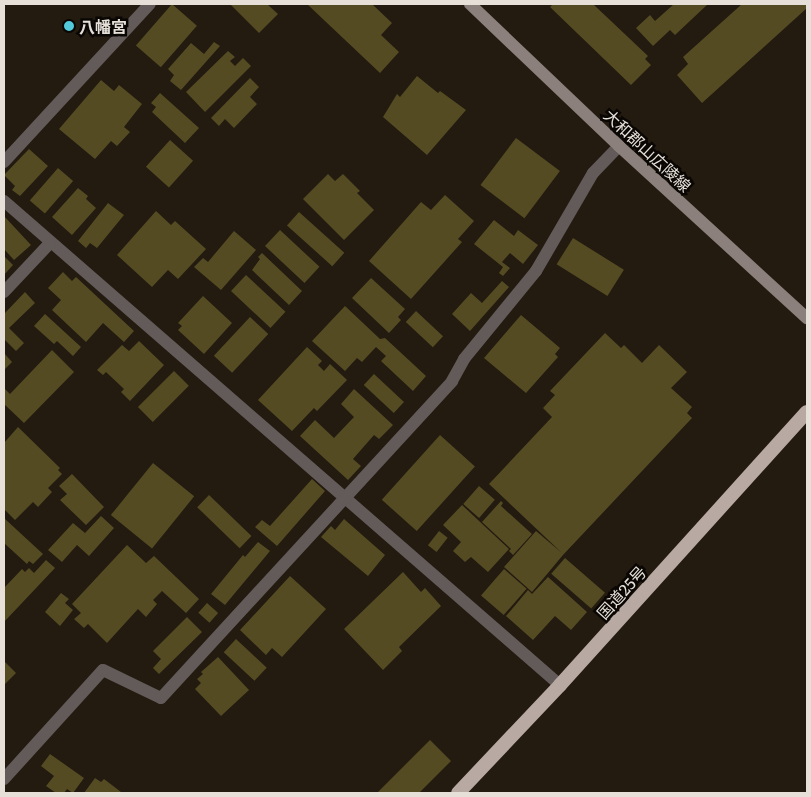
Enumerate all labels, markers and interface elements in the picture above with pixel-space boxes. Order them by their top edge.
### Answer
place label: 八幡宮 [79,16,127,36]
marker: 八幡宮 [63,20,75,32]
street label: 大和郡山広陵線 [600,105,696,195]
street label: 国道25号 [592,562,650,622]

